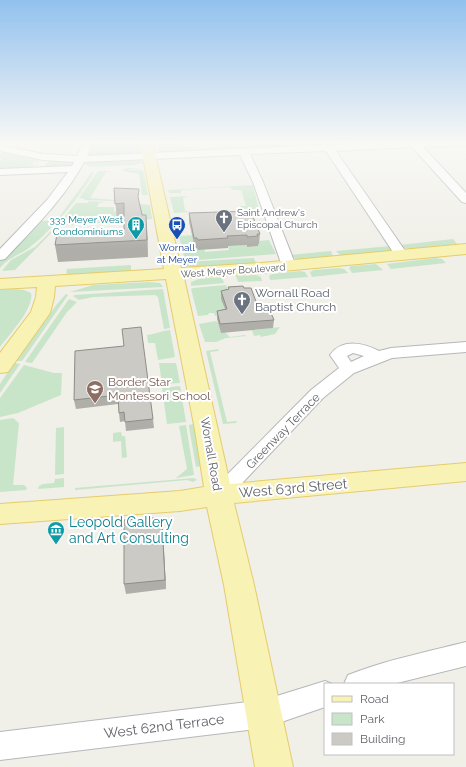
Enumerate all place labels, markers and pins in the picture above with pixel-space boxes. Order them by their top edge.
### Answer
place label: Saint Andrew's Episcopal Church [237,207,318,230]
church icon: Saint Andrew's Episcopal Church [214,208,234,233]
place label: 333 Meyer West Condominiums [50,214,124,237]
building icon: 333 Meyer West Condominiums [126,215,146,240]
bus stop icon: Wornall at Meyer [167,215,187,240]
place label: Wornall at Meyer [157,242,198,265]
place label: Wornall Road Baptist Church [255,286,336,314]
church icon: Wornall Road Baptist Church [232,290,252,315]
place label: Border Star Montessori School [108,375,211,403]
school or university icon: Border Star Montessori School [85,379,105,404]
place label: Leopold Gallery and Art Consulting [69,514,189,546]
museum icon: Leopold Gallery and Art Consulting [46,520,66,545]

